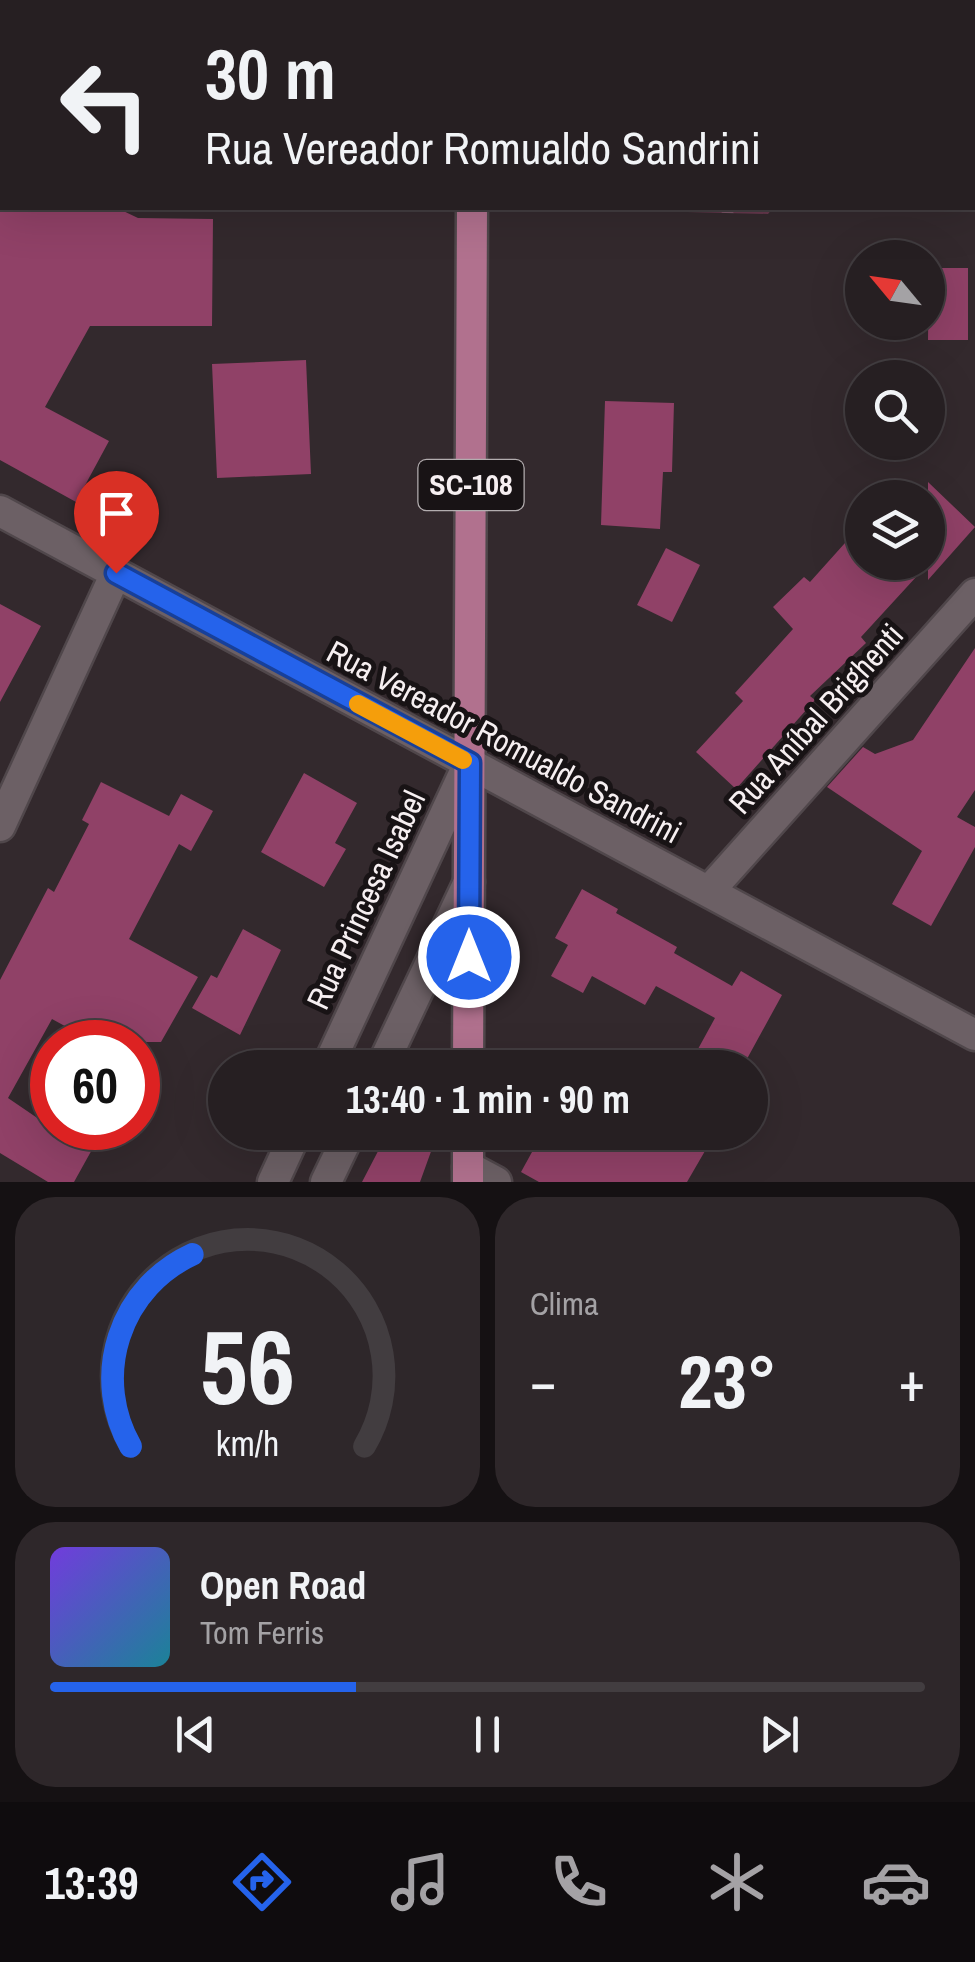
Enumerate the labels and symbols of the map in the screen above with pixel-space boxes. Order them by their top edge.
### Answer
north arrow [845,240,945,340]
road number: SC-108 [418,460,524,510]
pin [74,471,159,574]
street label: Rua Aníbal Brighenti [719,614,913,823]
street label: Rua Vereador Romualdo Sandrini [320,630,689,853]
street label: Rua Princesa Isabel [296,784,435,1016]
position arrow [417,905,521,1009]
speed limit sign: 60 [30,1020,160,1150]

